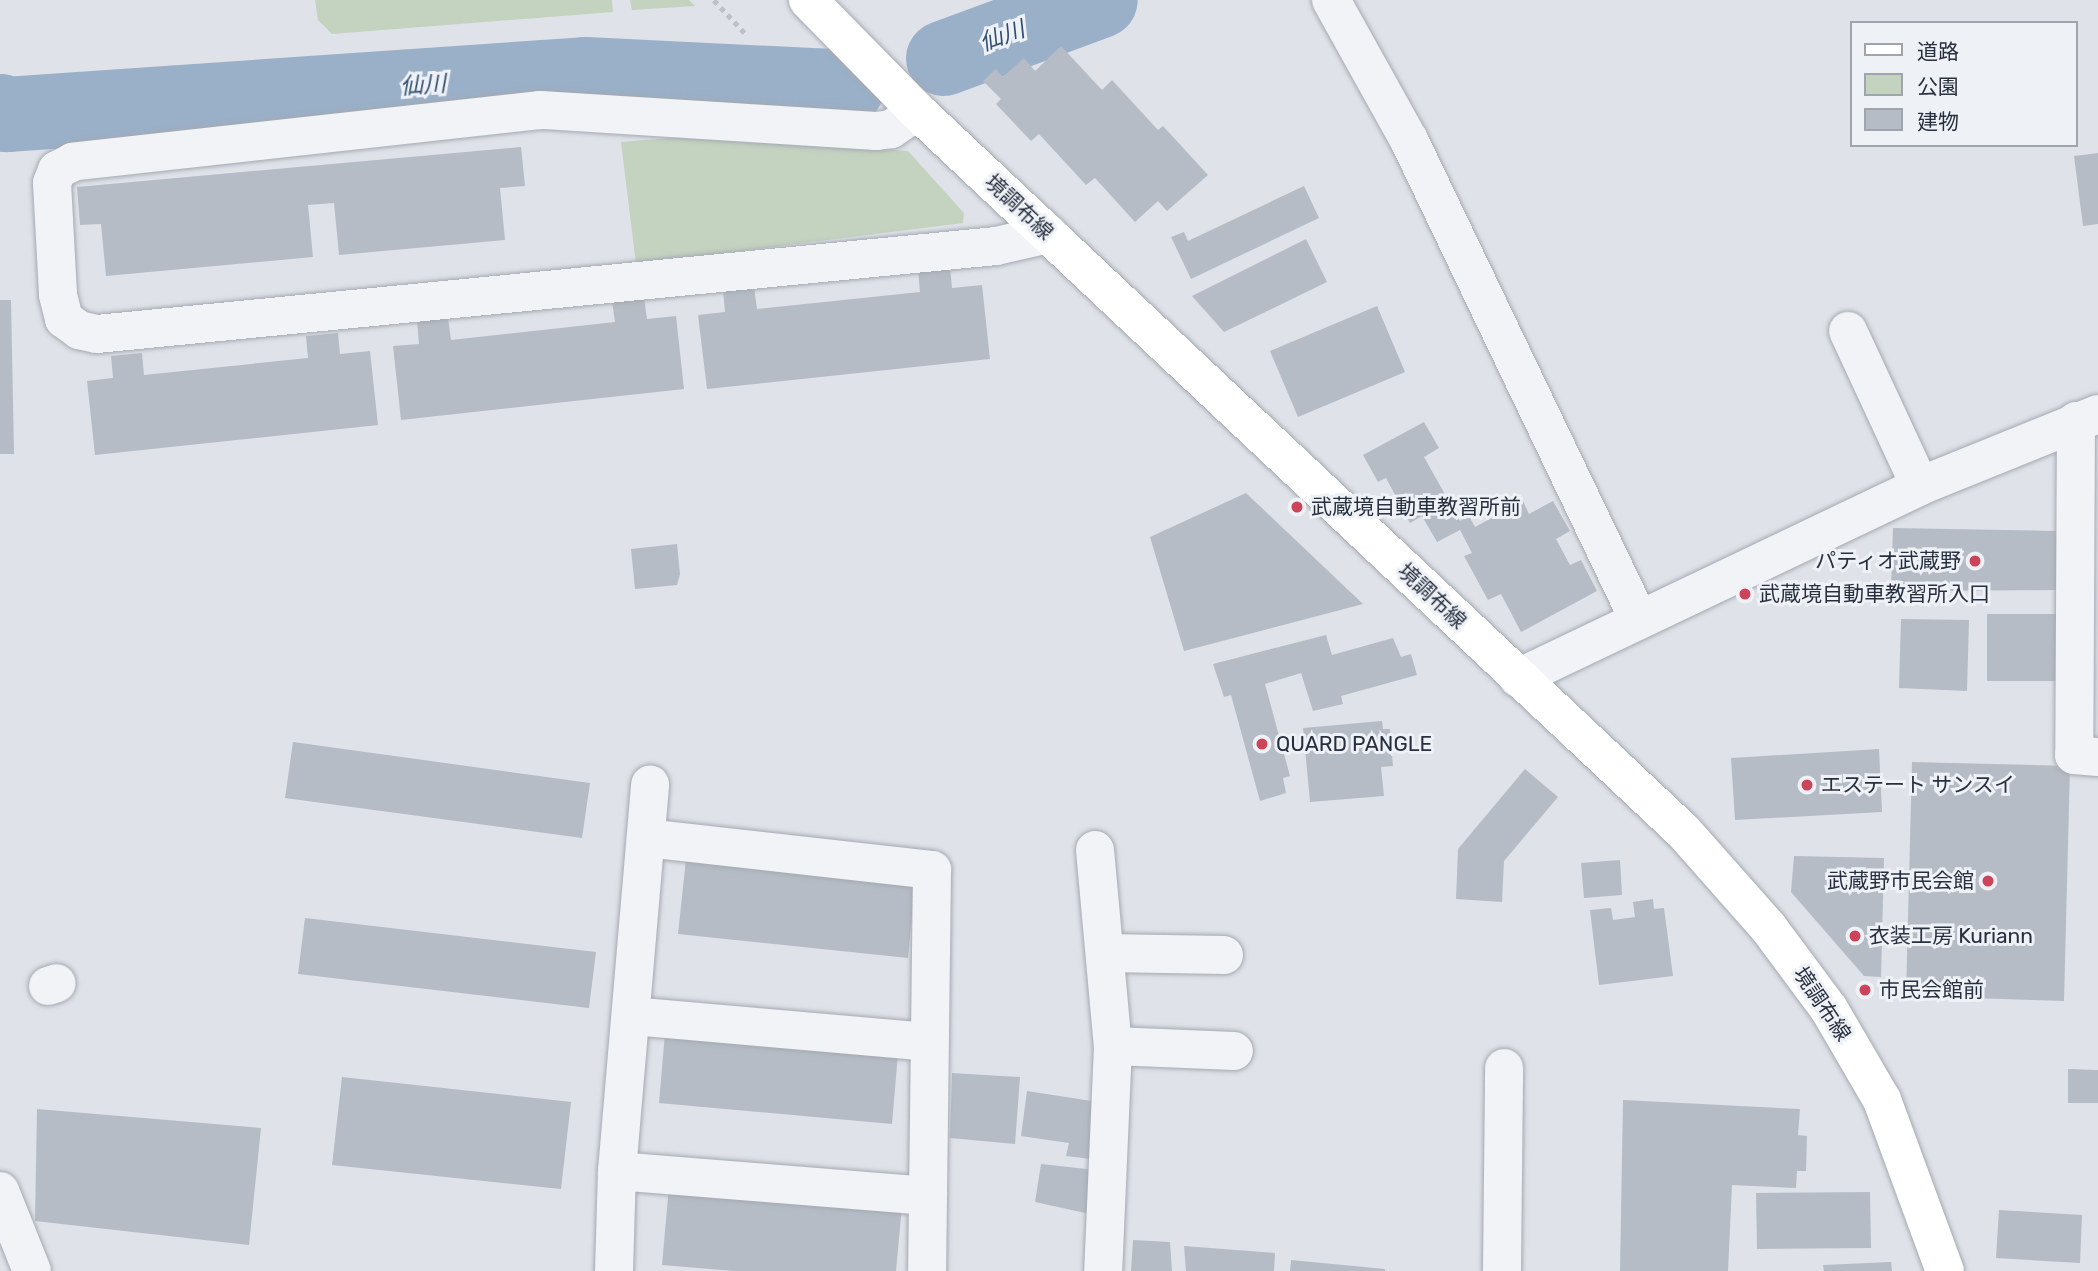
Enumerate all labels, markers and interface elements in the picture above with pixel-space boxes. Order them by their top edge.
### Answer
water label: 仙川 [976,15,1028,57]
legend [1850,21,2077,147]
text: 道路 [1917,39,1959,64]
water label: 仙川 [399,70,447,100]
text: 公園 [1917,74,1959,99]
text: 建物 [1917,109,1959,134]
street label: 境調布線 [980,169,1058,245]
place label: 武蔵境自動車教習所前 [1311,494,1521,520]
marker: 武蔵境自動車教習所前 [1289,499,1305,515]
place label: パティオ武蔵野 [1814,548,1961,574]
marker: パティオ武蔵野 [1967,553,1983,569]
street label: 境調布線 [1393,558,1471,634]
place label: 武蔵境自動車教習所入口 [1759,581,1990,607]
marker: 武蔵境自動車教習所入口 [1737,586,1753,602]
place label: QUARD PANGLE [1276,731,1432,757]
marker: QUARD PANGLE [1254,736,1270,752]
place label: エステート サンスイ [1821,772,2015,798]
marker: エステート サンスイ [1799,777,1815,793]
place label: 武蔵野市民会館 [1827,868,1974,894]
marker: 武蔵野市民会館 [1980,873,1996,889]
place label: 衣装工房 Kuriann [1869,923,2033,949]
marker: 衣装工房 Kuriann [1847,928,1863,944]
street label: 境調布線 [1788,962,1856,1046]
place label: 市民会館前 [1879,977,1984,1003]
marker: 市民会館前 [1857,982,1873,998]

